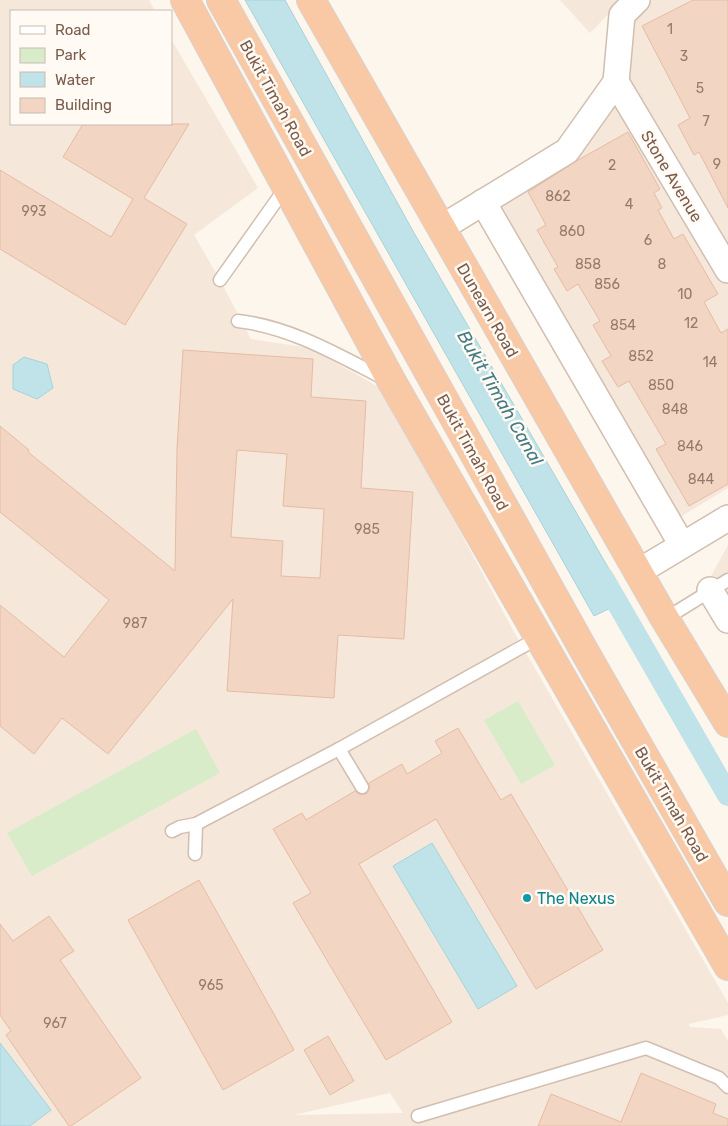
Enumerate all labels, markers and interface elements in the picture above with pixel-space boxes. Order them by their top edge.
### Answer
legend [10,10,172,125]
text: Road [55,21,91,39]
house number: 1 [667,21,673,38]
street label: Bukit Timah Road [236,37,315,160]
text: Park [55,46,86,64]
house number: 3 [680,48,688,65]
text: Water [55,71,95,89]
house number: 5 [696,80,704,97]
text: Building [55,96,112,114]
house number: 7 [702,113,710,130]
street label: Stone Avenue [637,127,706,226]
house number: 9 [713,156,721,173]
house number: 2 [608,157,616,174]
house number: 862 [545,188,571,205]
house number: 4 [625,196,634,213]
house number: 993 [22,203,46,220]
house number: 860 [559,223,585,240]
house number: 6 [644,232,652,249]
house number: 858 [575,256,601,273]
house number: 8 [658,256,667,273]
street label: Dunearn Road [453,260,522,361]
house number: 856 [594,276,620,293]
house number: 10 [678,286,693,303]
house number: 12 [684,315,698,332]
house number: 854 [610,317,636,334]
water label: Bukit Timah Canal [452,327,548,470]
house number: 852 [628,348,654,365]
house number: 14 [703,354,718,371]
house number: 850 [648,377,674,394]
street label: Bukit Timah Road [433,391,512,514]
house number: 848 [662,401,688,418]
house number: 846 [677,438,703,455]
house number: 844 [688,471,714,488]
house number: 985 [354,521,380,538]
house number: 987 [123,615,147,632]
street label: Bukit Timah Road [631,743,712,865]
place label: The Nexus [537,889,615,908]
marker: The Nexus [521,892,533,904]
house number: 965 [199,977,223,994]
house number: 967 [43,1015,67,1032]

